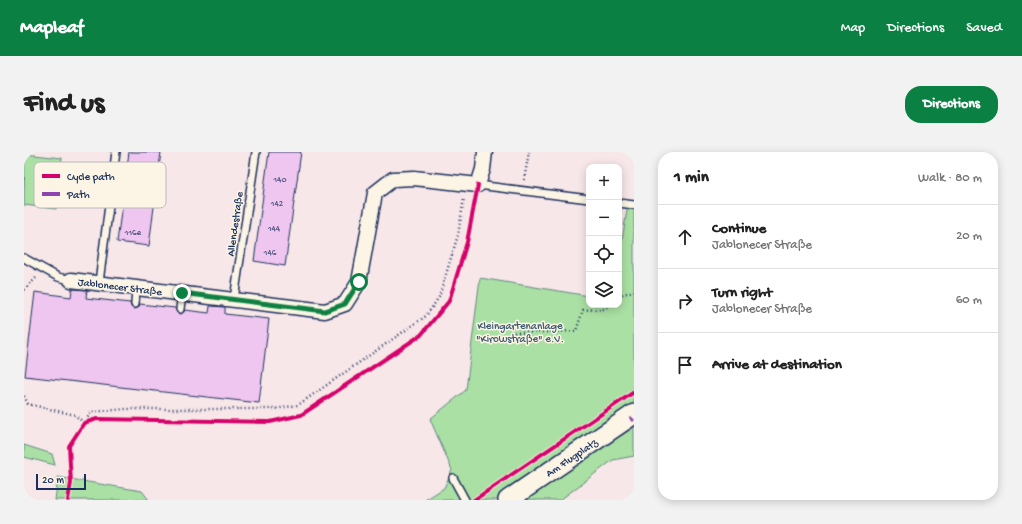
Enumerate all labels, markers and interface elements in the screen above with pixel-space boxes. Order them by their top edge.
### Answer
text: Mapleaf [20,17,83,40]
text: Map [841,20,865,37]
text: Directions [887,20,944,37]
text: Saved [966,20,1002,37]
button: Directions [905,86,998,123]
text: Find us [24,88,104,121]
legend [34,162,166,208]
map controls [586,164,622,308]
button: + [586,164,622,200]
text: 1 min [674,168,709,188]
text: Walk · 80 m [918,171,982,186]
text: Cycle path [67,172,115,184]
house number: 140 [272,175,287,186]
text: Path [66,190,90,202]
street label: Allendestraße [225,191,247,257]
house number: 142 [270,199,284,210]
button: − [586,200,622,236]
text: Continue [712,220,766,238]
house number: 144 [267,224,281,235]
icon: ahead [674,226,696,248]
house number: 116e [124,228,142,239]
text: 20 m [956,229,982,244]
button: locate [586,236,622,272]
text: Jablonecer Straße [712,238,812,253]
house number: 146 [263,248,277,259]
button: layers [586,272,622,308]
route start [350,273,368,291]
street label: Jablonecer Straße [77,277,163,299]
route end [173,284,191,302]
text: Turn right [712,284,772,302]
icon: right [674,290,696,312]
text: 60 m [956,293,982,308]
text: Jablonecer Straße [712,302,812,317]
park label: Kleingartenanlage "Kirowstraße" e.V. [476,321,564,346]
icon: arrive [674,354,696,376]
text: Arrive at destination [712,356,842,374]
street label: Am Flugplatz [544,436,601,480]
scale bar [36,472,86,491]
text: 20 m [42,475,64,487]

